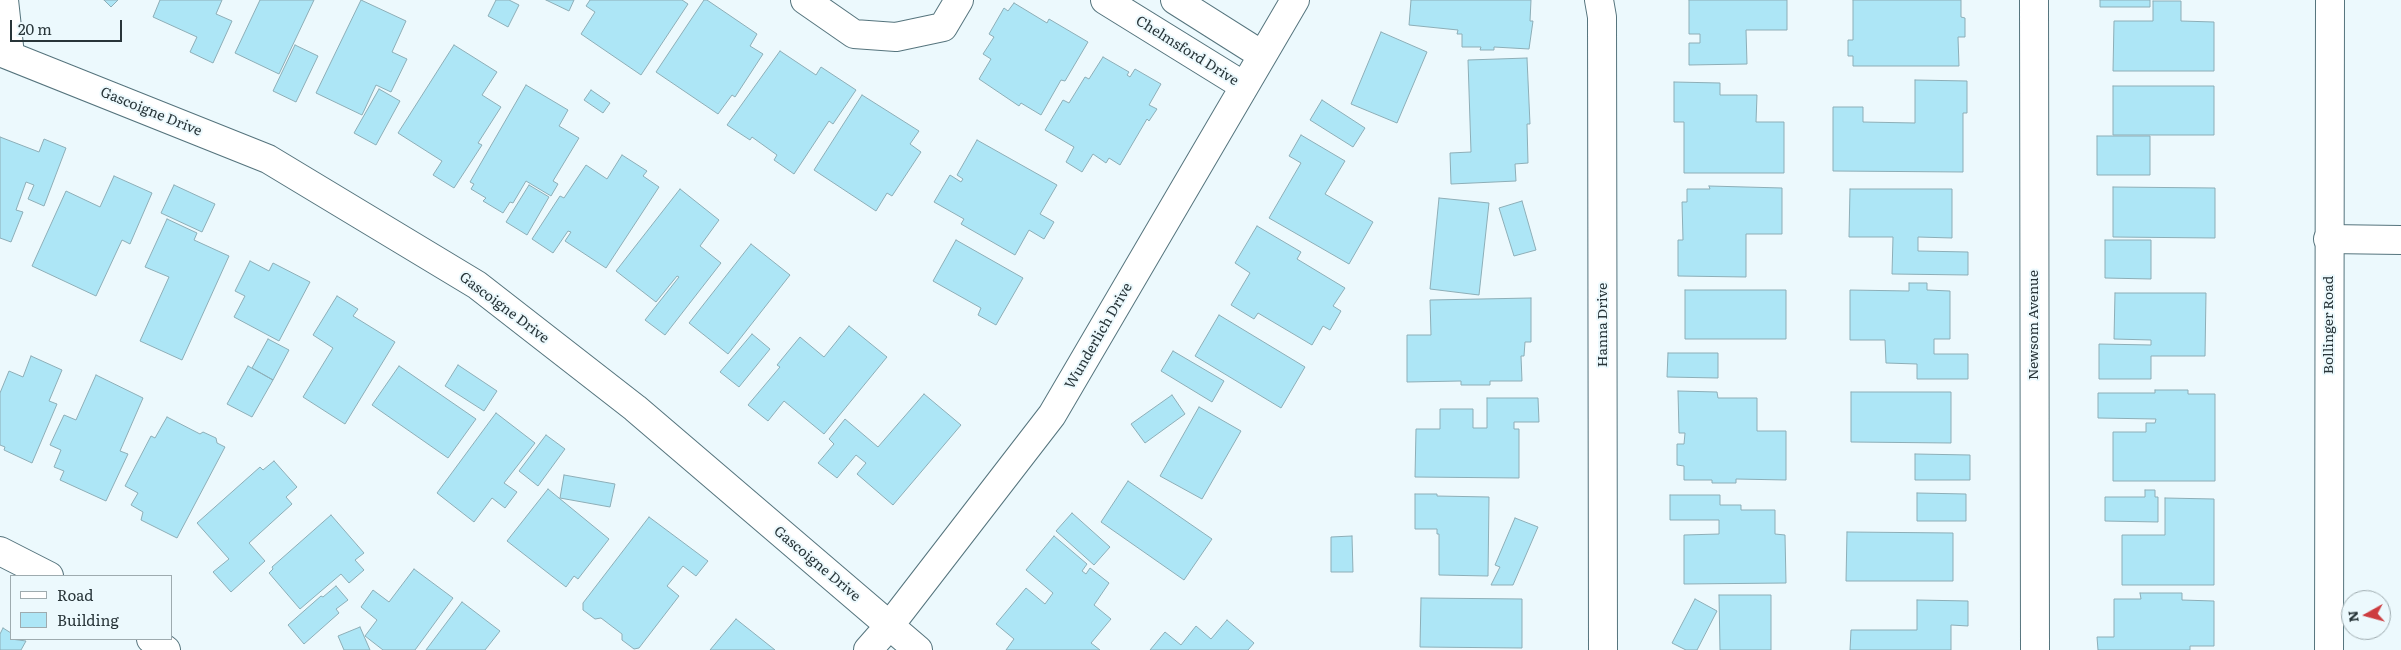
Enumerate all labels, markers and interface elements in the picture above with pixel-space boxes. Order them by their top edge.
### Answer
scale bar [12,10,125,42]
street label: Chelmsford Drive [1132,13,1242,89]
text: 20 m [18,17,52,40]
street label: Gascoigne Drive [98,84,204,140]
street label: Gascoigne Drive [456,269,552,347]
street label: Newsom Avenue [2026,270,2042,380]
street label: Bollinger Road [2321,276,2337,374]
street label: Wunderlich Drive [1062,280,1136,392]
street label: Hanna Drive [1595,283,1611,367]
street label: Gascoigne Drive [770,523,864,605]
legend [10,575,172,640]
text: Road [57,583,93,606]
north arrow [2341,590,2391,640]
text: Building [57,608,119,631]
text: N [2341,610,2363,624]

